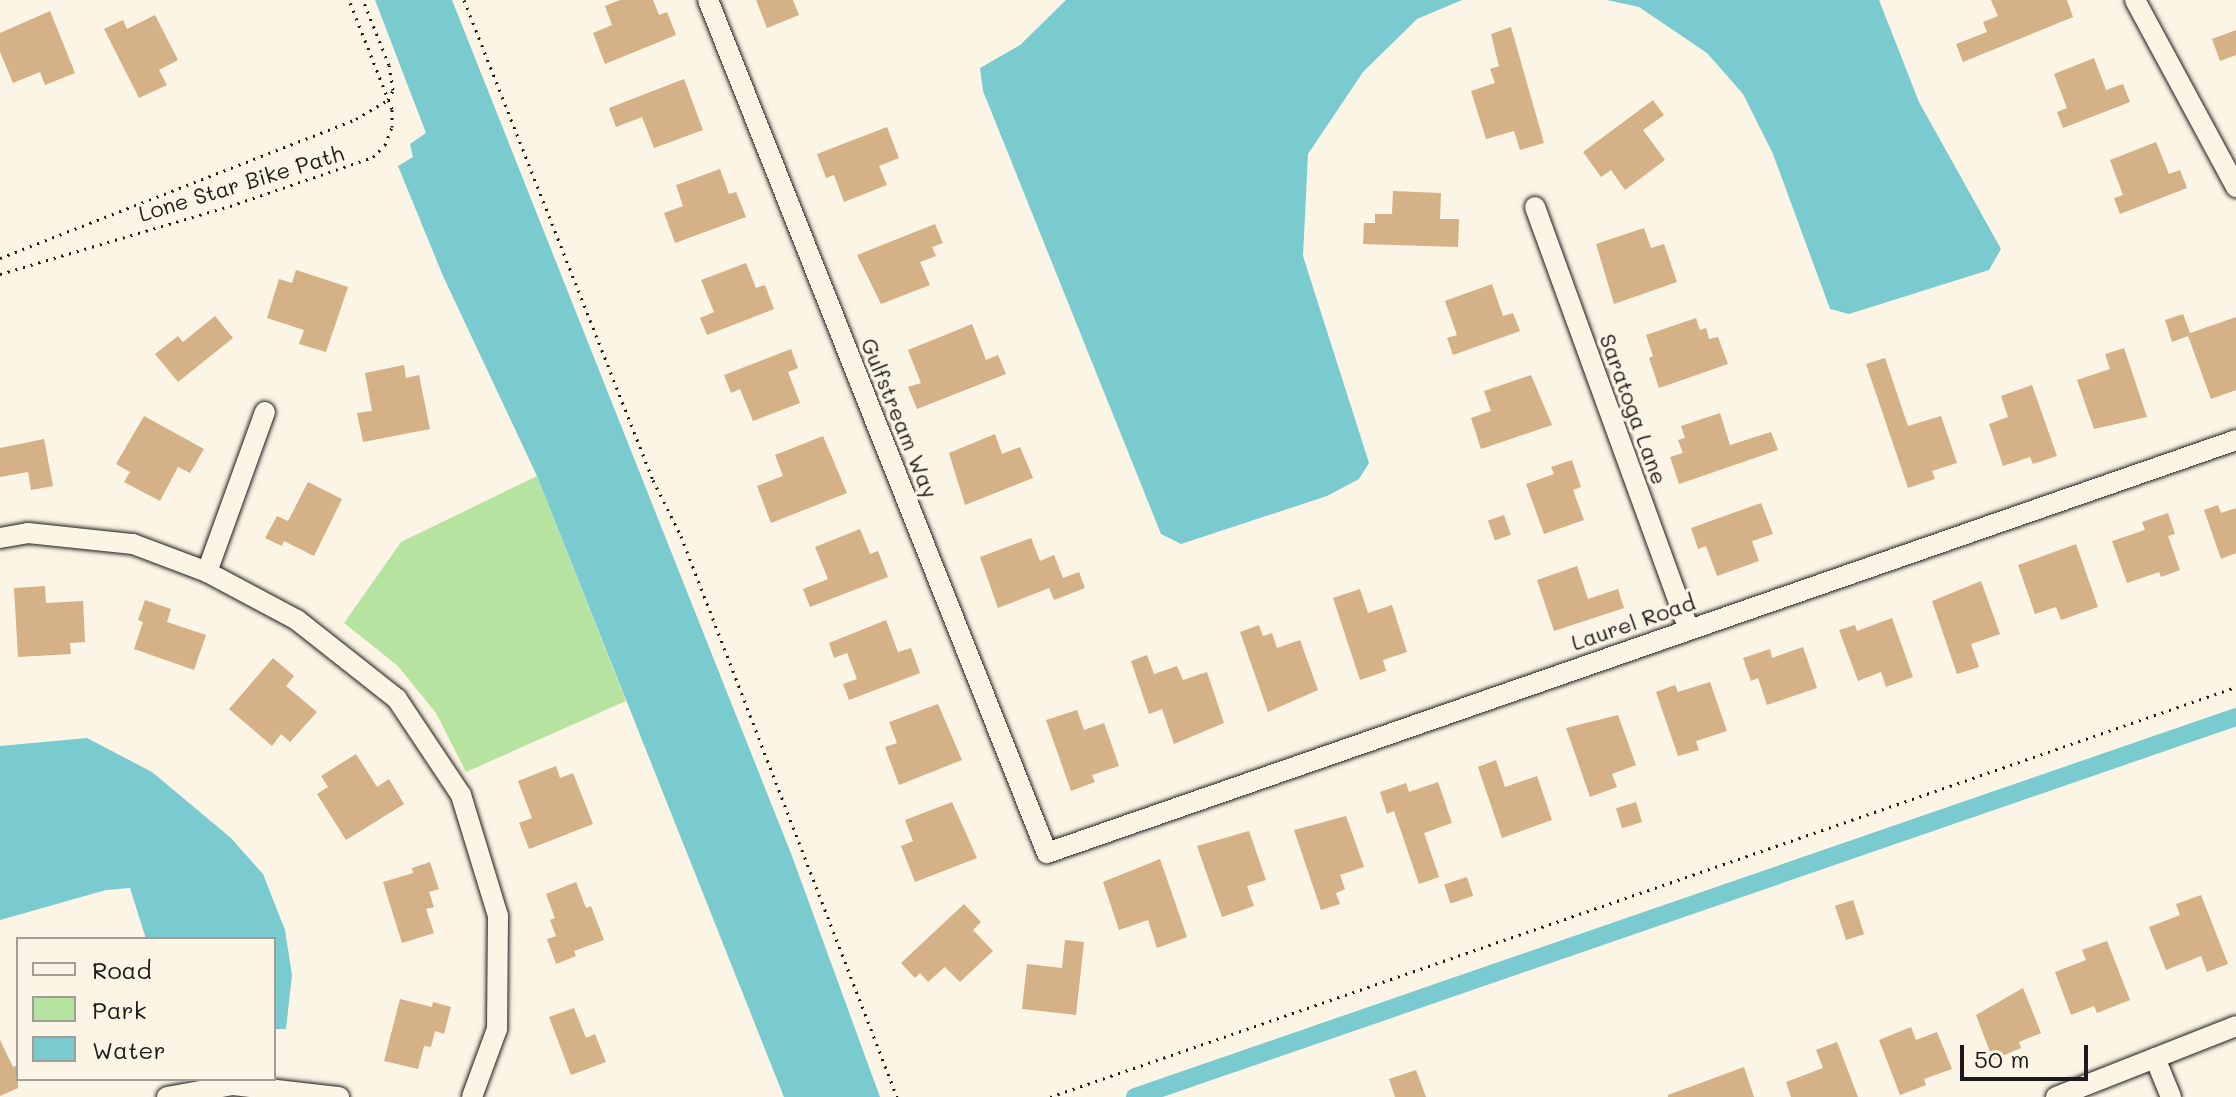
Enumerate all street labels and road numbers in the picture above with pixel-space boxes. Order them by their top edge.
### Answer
street label: Lone Star Bike Path [135,139,347,227]
street label: Saratoga Lane [1595,330,1673,488]
street label: Gulfstream Way [856,334,944,502]
street label: Laurel Road [1568,588,1698,656]

